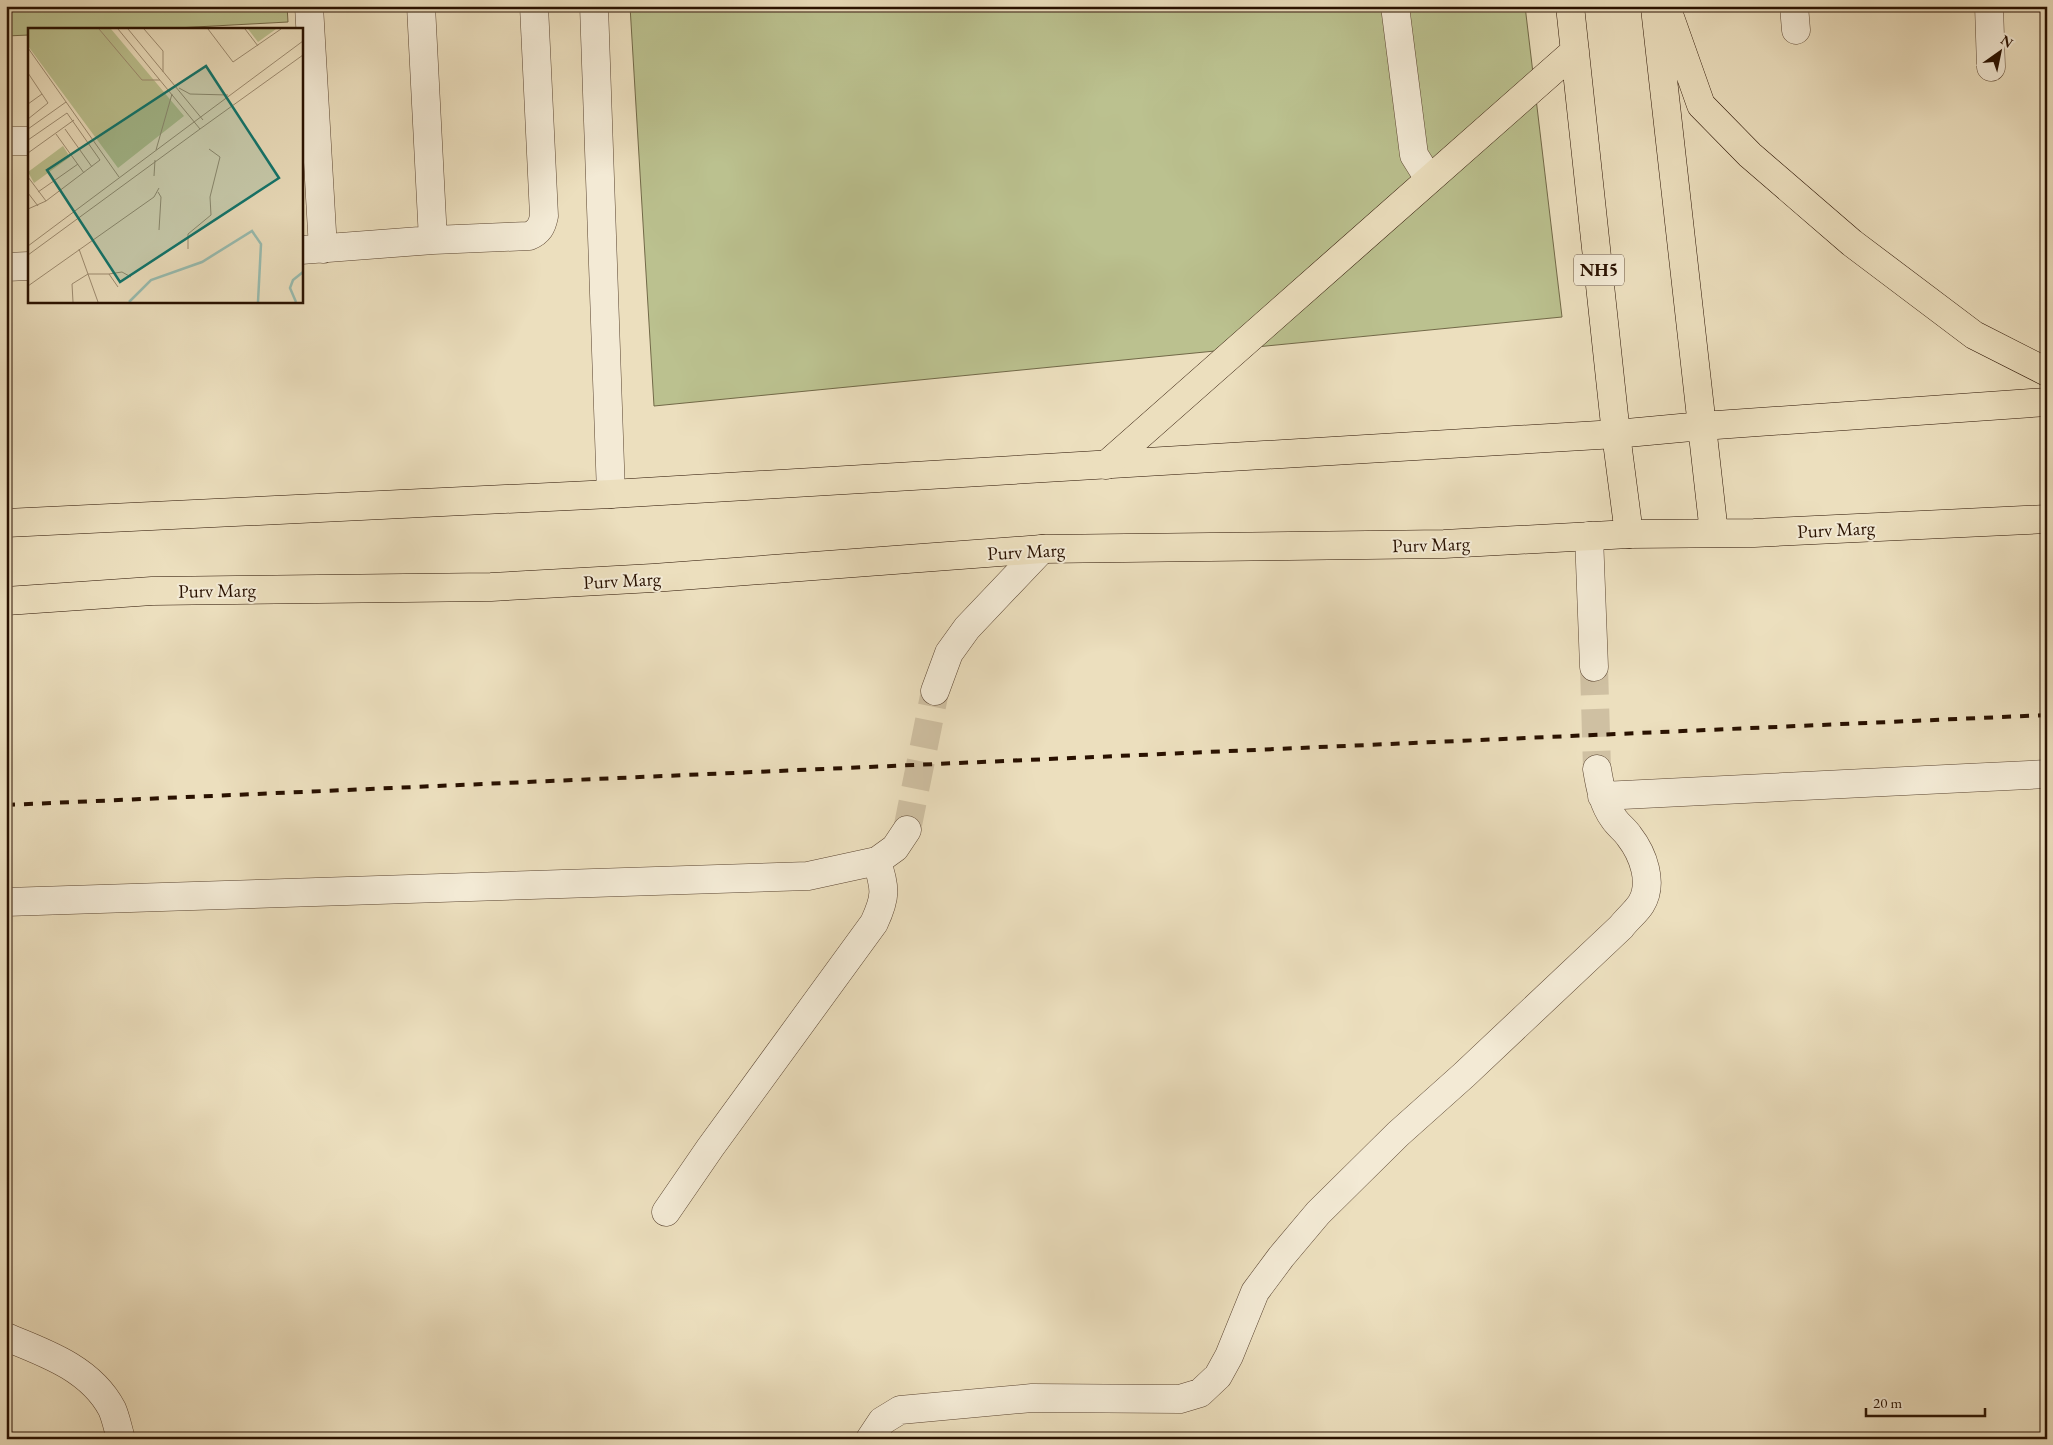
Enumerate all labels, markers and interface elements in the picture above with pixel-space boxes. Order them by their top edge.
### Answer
inset map [28,28,302,302]
north arrow [1976,28,2026,78]
text: N [1997,30,2017,52]
road number: NH5 [1574,254,1624,286]
street label: Purv Marg [1796,515,1876,544]
street label: Purv Marg [1392,531,1471,558]
street label: Purv Marg [986,537,1066,566]
street label: Purv Marg [582,566,662,595]
street label: Purv Marg [178,577,257,604]
scale bar [1866,1385,1984,1417]
text: 20 m [1873,1393,1902,1412]

